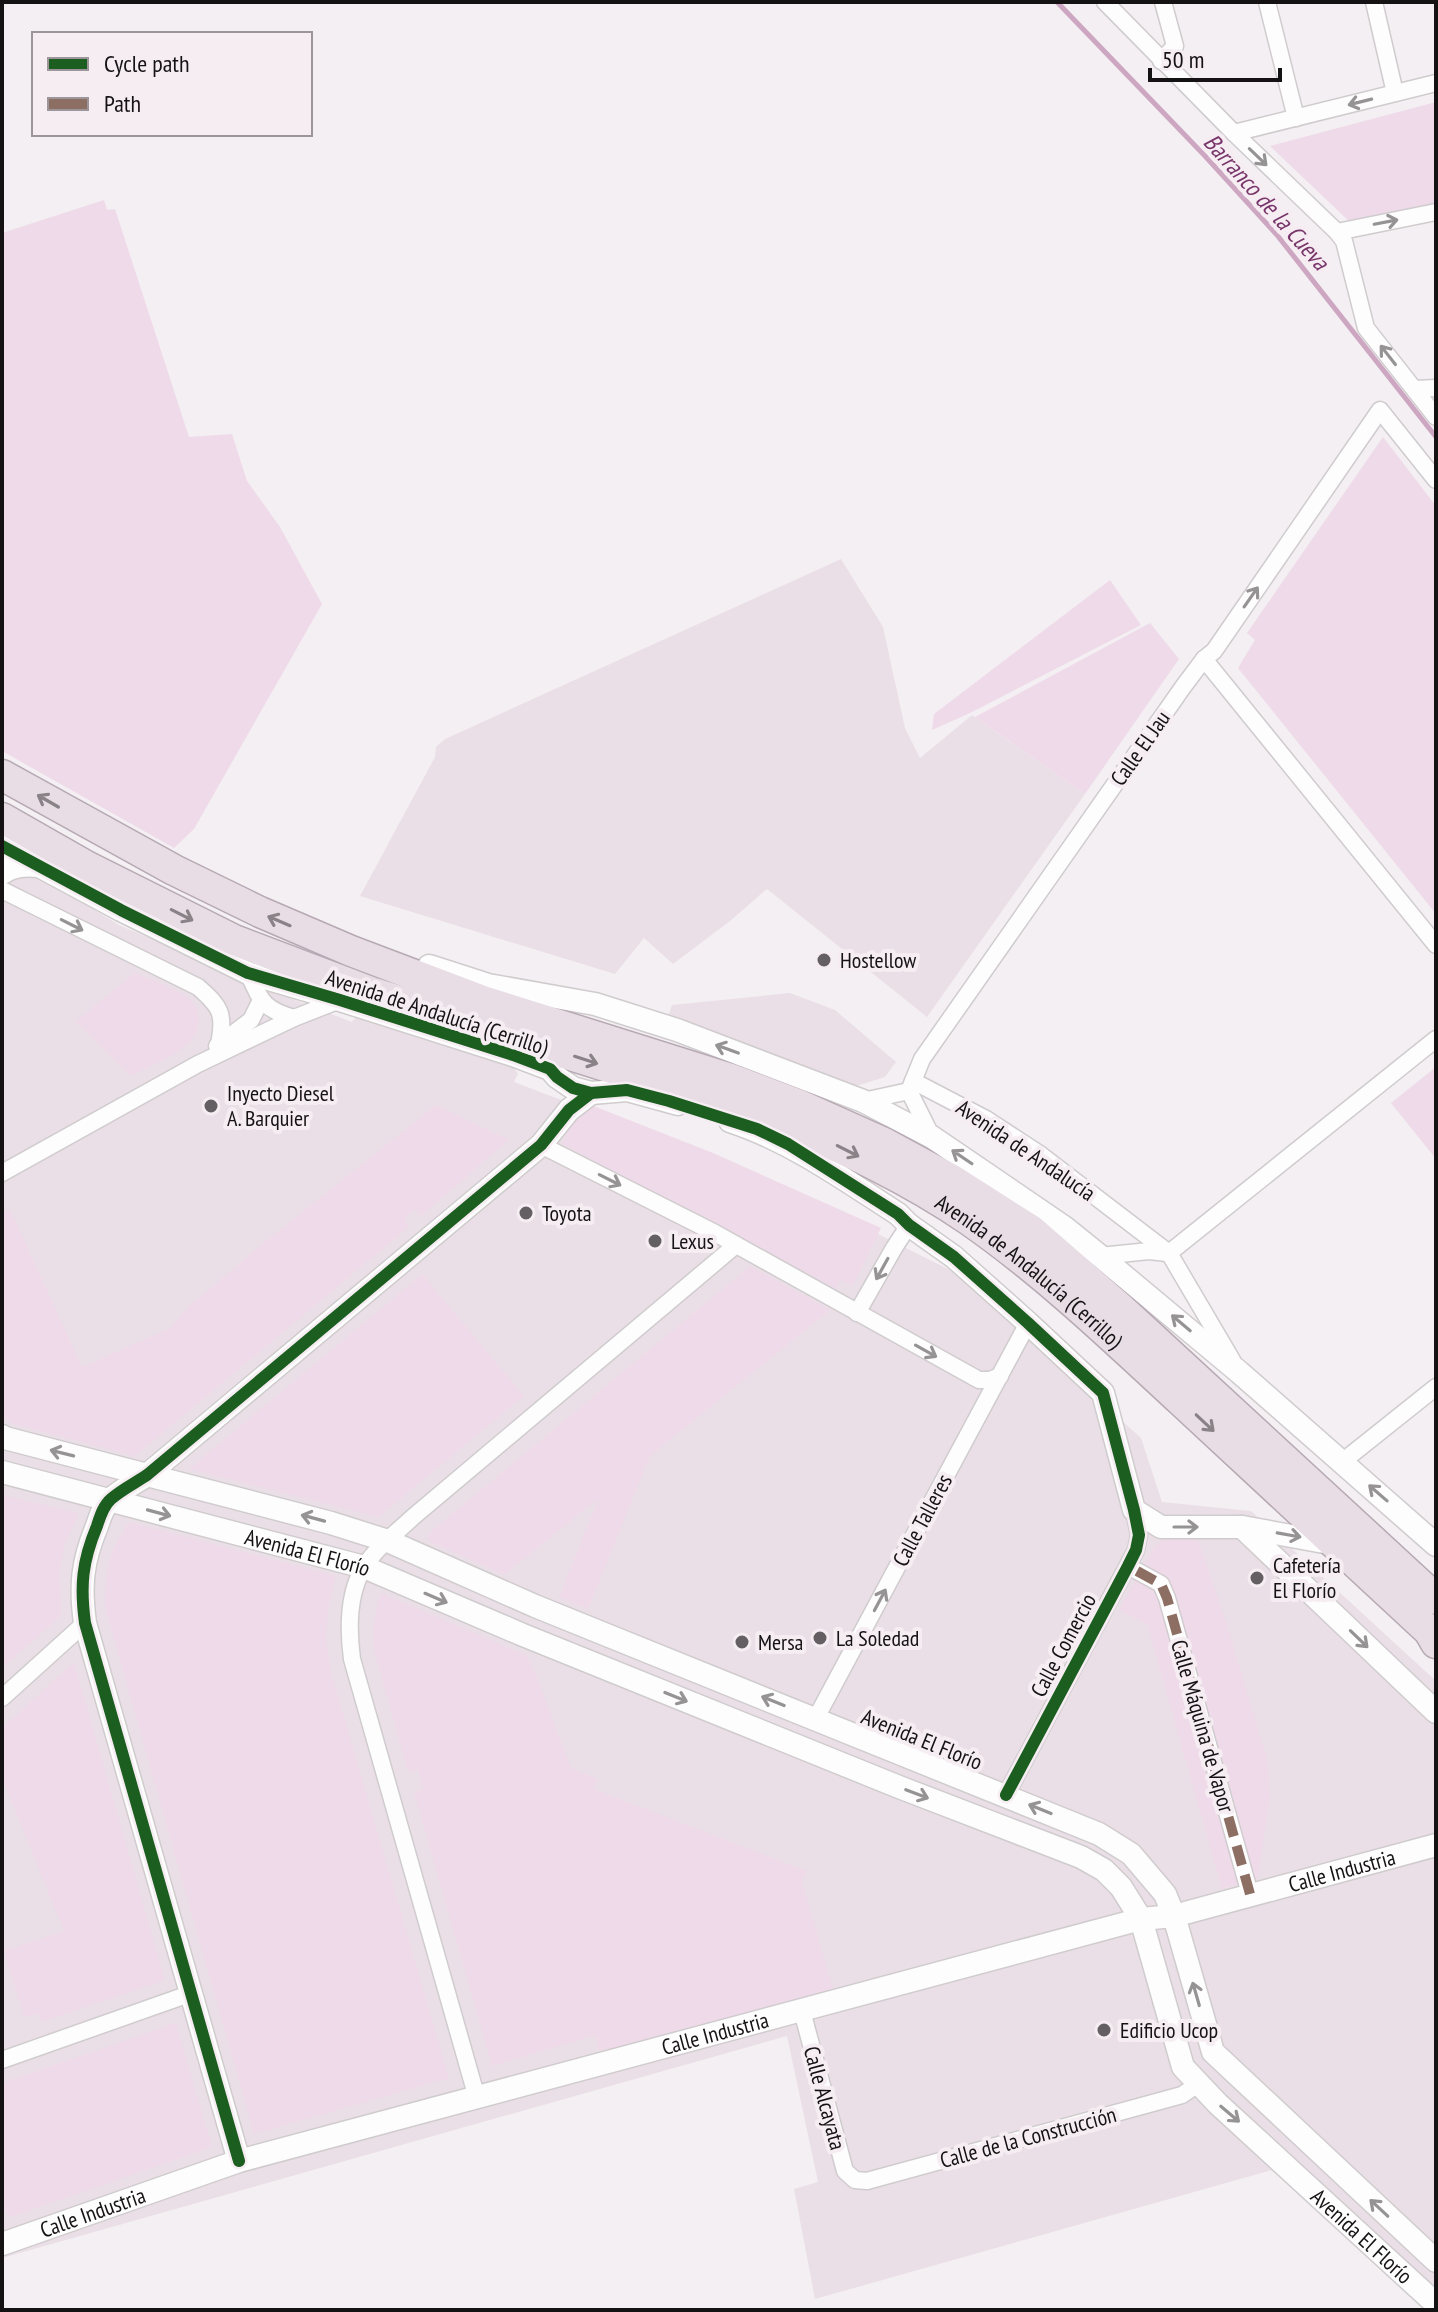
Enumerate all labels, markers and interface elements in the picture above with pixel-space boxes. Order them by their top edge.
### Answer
legend [32,32,312,136]
scale bar [1150,32,1280,82]
text: 50 m [1162,44,1204,75]
text: Cycle path [104,48,190,79]
text: Path [104,88,141,119]
one-way arrow [1348,95,1374,110]
water label: Barranco de la Cueva [1197,127,1337,277]
one-way arrow [1248,147,1268,166]
one-way arrow [1373,213,1399,228]
one-way arrow [1379,345,1397,366]
one-way arrow [1243,587,1259,609]
street label: Calle El Jau [1104,705,1176,791]
one-way arrow [37,793,60,809]
one-way arrow [170,908,194,924]
one-way arrow [267,912,292,927]
one-way arrow [59,918,83,933]
place label: Hostellow [840,946,916,974]
marker: Hostellow [815,951,833,969]
street label: Avenida de Andalucía (Cerrillo) [322,963,552,1061]
one-way arrow [715,1041,740,1055]
one-way arrow [572,1053,598,1068]
place label: Inyecto Diesel A. Barquier [227,1079,335,1132]
street label: Avenida de Andalucía [951,1093,1101,1207]
marker: Inyecto Diesel A. Barquier [202,1097,220,1115]
one-way arrow [835,1144,859,1160]
one-way arrow [952,1149,974,1166]
one-way arrow [598,1172,622,1188]
street label: Avenida de Andalucía (Cerrillo) [930,1188,1129,1355]
place label: Toyota [542,1199,591,1227]
marker: Toyota [517,1204,535,1222]
place label: Lexus [671,1227,714,1255]
marker: Lexus [646,1232,664,1250]
one-way arrow [874,1256,889,1280]
one-way arrow [1171,1314,1192,1332]
one-way arrow [913,1344,937,1359]
one-way arrow [1194,1414,1214,1432]
one-way arrow [49,1444,75,1459]
street label: Calle Talleres [886,1469,958,1571]
one-way arrow [1368,1484,1388,1502]
one-way arrow [145,1506,171,1521]
one-way arrow [301,1510,327,1525]
one-way arrow [1172,1519,1199,1535]
street label: Avenida El Florío [242,1522,375,1582]
one-way arrow [1276,1529,1301,1544]
place label: Cafetería El Florío [1273,1551,1341,1604]
marker: Cafetería El Florío [1248,1569,1266,1587]
street label: Calle Comercio [1024,1588,1102,1702]
one-way arrow [872,1589,888,1612]
one-way arrow [423,1591,448,1606]
place label: La Soledad [836,1624,919,1652]
place label: Mersa [758,1628,803,1656]
marker: La Soledad [811,1629,829,1647]
one-way arrow [1349,1629,1368,1648]
marker: Mersa [733,1633,751,1651]
street label: Calle Máquina de Vapor [1165,1636,1241,1816]
one-way arrow [663,1691,688,1705]
one-way arrow [761,1693,786,1707]
street label: Avenida El Florío [857,1702,987,1776]
one-way arrow [904,1788,929,1802]
one-way arrow [1028,1801,1053,1815]
street label: Calle Industria [1285,1843,1398,1898]
one-way arrow [1188,1981,1203,2007]
street label: Calle Industria [658,2006,772,2061]
place label: Edificio Ucop [1120,2016,1218,2044]
marker: Edificio Ucop [1095,2021,1113,2039]
street label: Calle Alcayata [798,2043,852,2153]
street label: Calle de la Construcción [937,2100,1119,2174]
one-way arrow [1219,2105,1240,2123]
street label: Calle Industria [36,2181,149,2244]
street label: Avenida El Florío [1305,2182,1419,2290]
one-way arrow [1369,2199,1389,2217]

